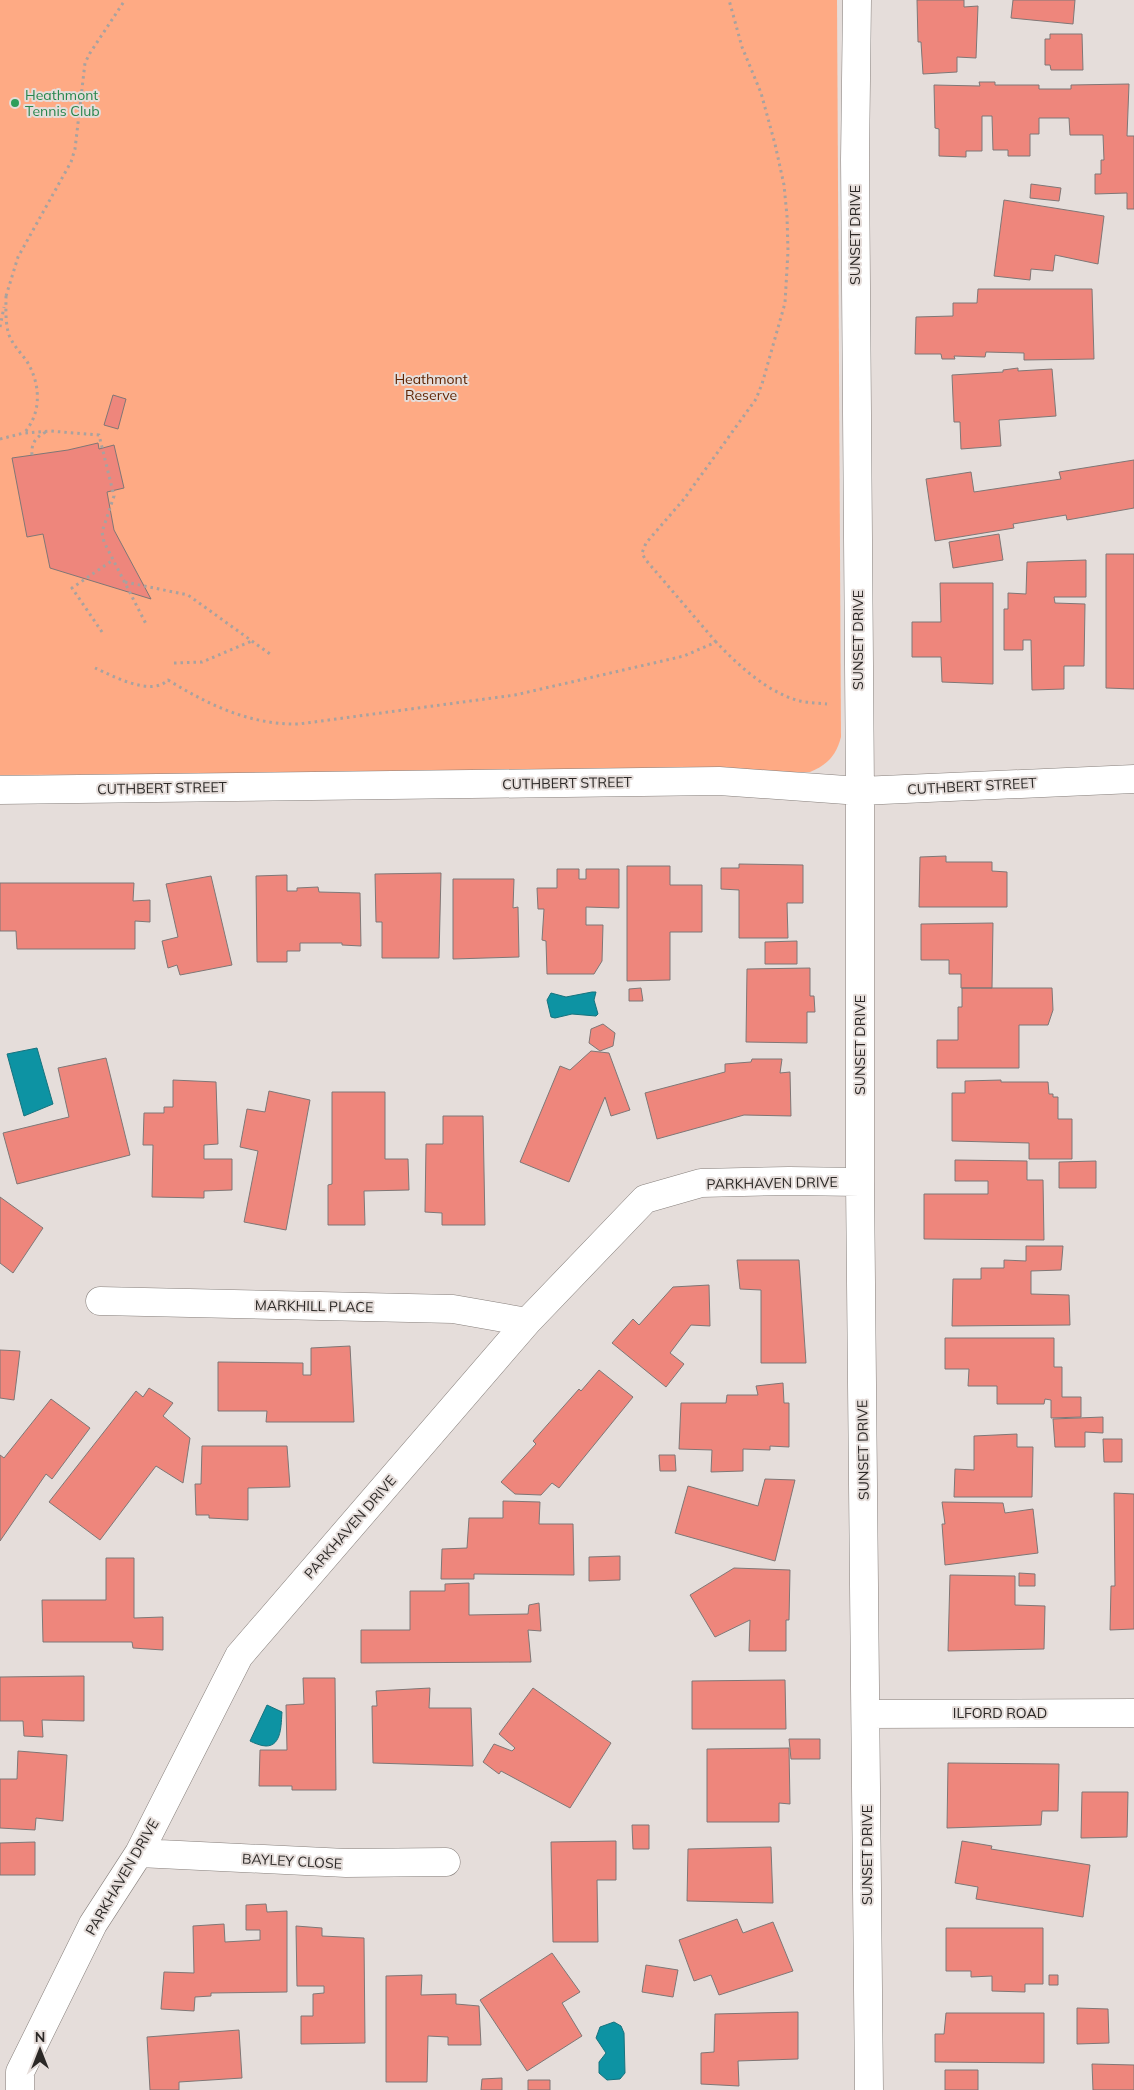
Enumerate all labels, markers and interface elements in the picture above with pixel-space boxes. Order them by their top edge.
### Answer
place label: Heathmont Tennis Club [25,86,100,120]
marker: Heathmont Tennis Club [9,97,21,109]
street label: SUNSET DRIVE [846,185,864,285]
park label: Heathmont Reserve [394,370,468,404]
street label: SUNSET DRIVE [849,590,867,690]
street label: CUTHBERT STREET [502,773,633,793]
street label: CUTHBERT STREET [907,774,1038,798]
street label: CUTHBERT STREET [97,778,228,798]
street label: SUNSET DRIVE [851,995,869,1095]
street label: PARKHAVEN DRIVE [706,1173,838,1193]
street label: MARKHILL PLACE [255,1296,373,1316]
street label: SUNSET DRIVE [853,1400,873,1500]
street label: PARKHAVEN DRIVE [300,1472,400,1582]
street label: ILFORD ROAD [953,1704,1047,1722]
street label: SUNSET DRIVE [858,1805,876,1905]
street label: PARKHAVEN DRIVE [81,1816,163,1938]
street label: BAYLEY CLOSE [242,1849,342,1873]
north arrow [15,2025,65,2075]
text: N [35,2028,45,2046]

